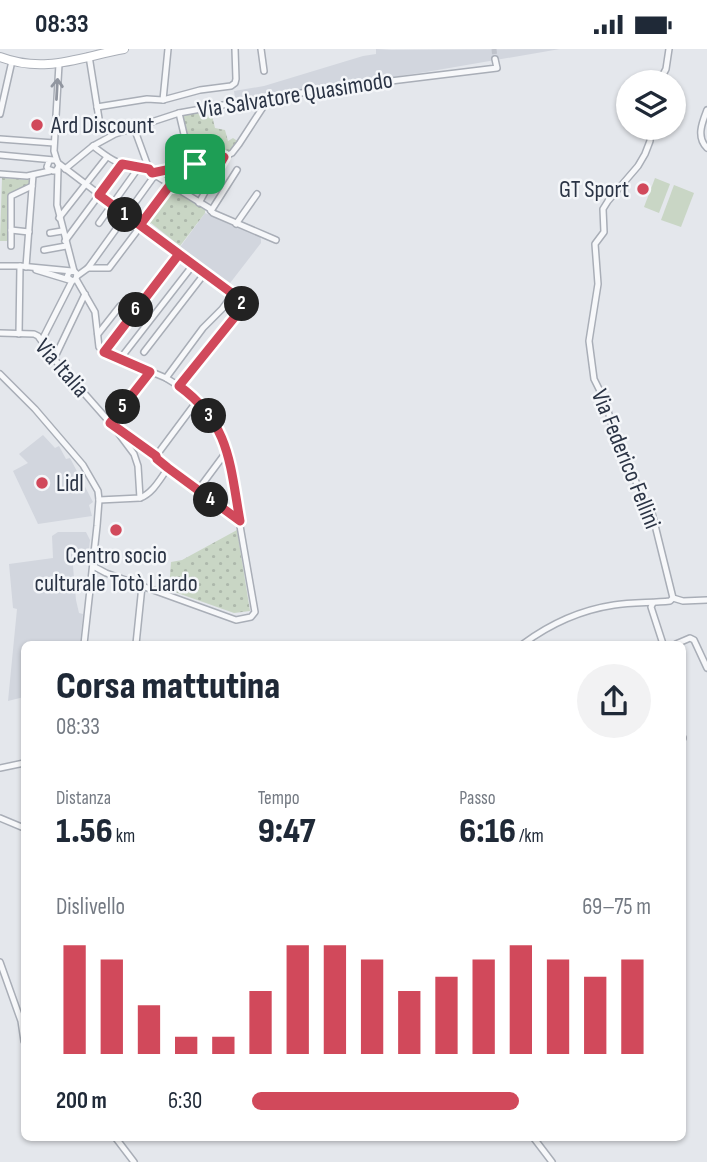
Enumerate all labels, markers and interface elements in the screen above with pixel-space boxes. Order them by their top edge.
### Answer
text: 08:33 [35,9,89,40]
street label: Via Salvatore Quasimodo [195,65,395,125]
map controls [616,70,686,140]
button: layers [616,70,686,140]
one-way arrow [51,77,64,100]
place label: Ard Discount [50,111,154,140]
marker: Ard Discount [29,117,45,133]
pin [165,134,225,194]
icon: arrive [176,145,214,183]
place label: GT Sport [559,175,629,204]
marker: GT Sport [635,181,651,197]
pin: 1 [108,197,142,233]
text: 1 [121,203,128,226]
pin: 2 [224,287,260,321]
text: 2 [237,292,246,315]
pin: 6 [118,293,154,327]
text: 6 [131,298,140,321]
street label: Via Italia [29,333,95,403]
street label: Via Federico Fellini [585,385,667,533]
pin: 5 [106,389,140,425]
text: 5 [118,395,127,418]
pin: 3 [192,399,227,433]
text: 3 [204,404,213,427]
place label: Lidl [56,469,84,498]
marker: Lidl [34,475,50,491]
pin: 4 [194,483,228,517]
text: 4 [206,488,215,511]
marker: Centro socio culturale Totò Liardo [108,522,124,538]
place label: Centro socio culturale Totò Liardo [34,541,198,598]
text: Corsa mattutina [56,664,280,709]
button: share [577,664,651,738]
text: 08:33 [56,713,100,741]
text: Distanza [56,787,111,810]
text: Tempo [258,787,300,810]
text: Passo [459,787,496,810]
text: 1.56 [56,810,113,853]
text: 9:47 [258,810,315,853]
text: 6:16 [459,810,516,853]
text: km [113,825,135,848]
text: /km [516,825,544,848]
text: Dislivello [56,893,125,921]
text: 69–75 m [582,893,651,921]
text: 200 m [56,1087,107,1115]
text: 6:30 [168,1087,202,1115]

